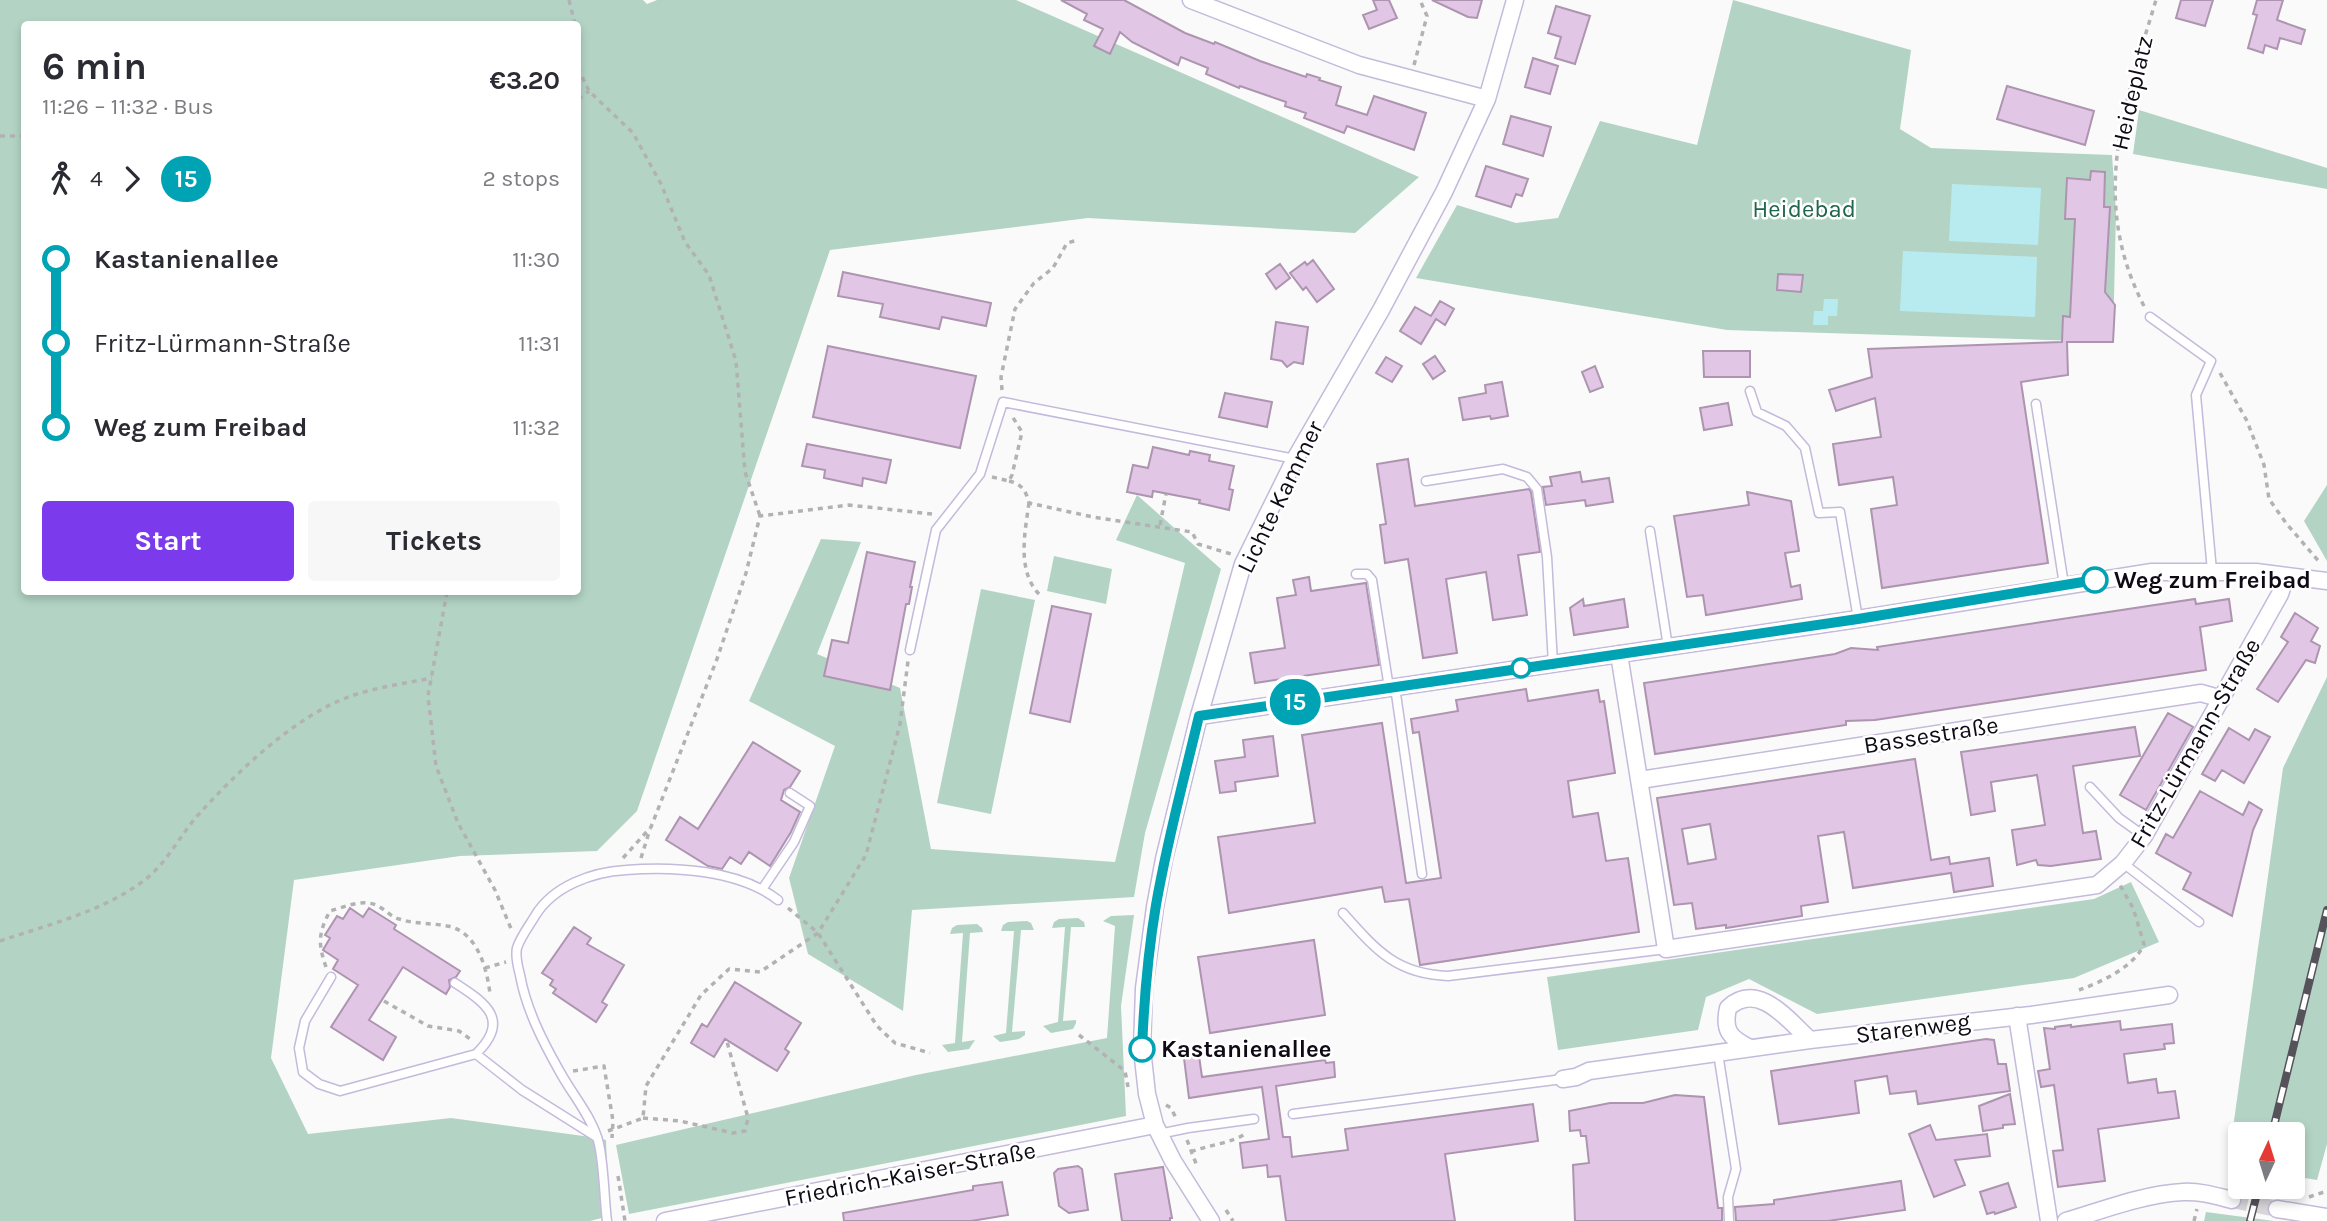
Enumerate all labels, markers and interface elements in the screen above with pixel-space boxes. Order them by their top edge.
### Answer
street label: Heideplatz [2105,33,2159,153]
text: 6 min [42,44,147,89]
text: €3.20 [490,65,560,96]
text: 11:26 – 11:32 · Bus [42,93,214,120]
icon: walk [42,160,80,198]
icon: forward [113,160,151,198]
text: 4 [90,165,103,192]
text: 15 [175,165,197,193]
text: 2 stops [482,165,560,192]
park label: Heidebad [1752,195,1856,223]
text: Kastanienallee [94,244,279,275]
text: 11:30 [512,246,560,273]
text: Fritz-Lürmann-Straße [94,328,351,359]
text: 11:31 [518,330,560,357]
text: Weg zum Freibad [94,412,307,443]
text: 11:32 [513,414,560,441]
street label: Lichte Kammer [1231,416,1329,578]
button: Start [42,501,294,581]
button: Tickets [308,501,560,581]
place label: Weg zum Freibad [2114,566,2311,594]
marker: Weg zum Freibad [2082,567,2108,593]
street label: Fritz-Lürmann-Straße [2124,633,2266,853]
unlabelled marker [1511,658,1531,678]
line badge: 15 [1264,679,1326,725]
text: 15 [1284,688,1306,716]
street label: Bassestraße [1862,711,2000,759]
street label: Starenweg [1854,1007,1972,1049]
place label: Kastanienallee [1161,1035,1332,1063]
marker: Kastanienallee [1129,1036,1155,1062]
north arrow [2228,1122,2305,1199]
map controls [2228,1122,2305,1199]
street label: Friedrich-Kaiser-Straße [782,1136,1038,1212]

